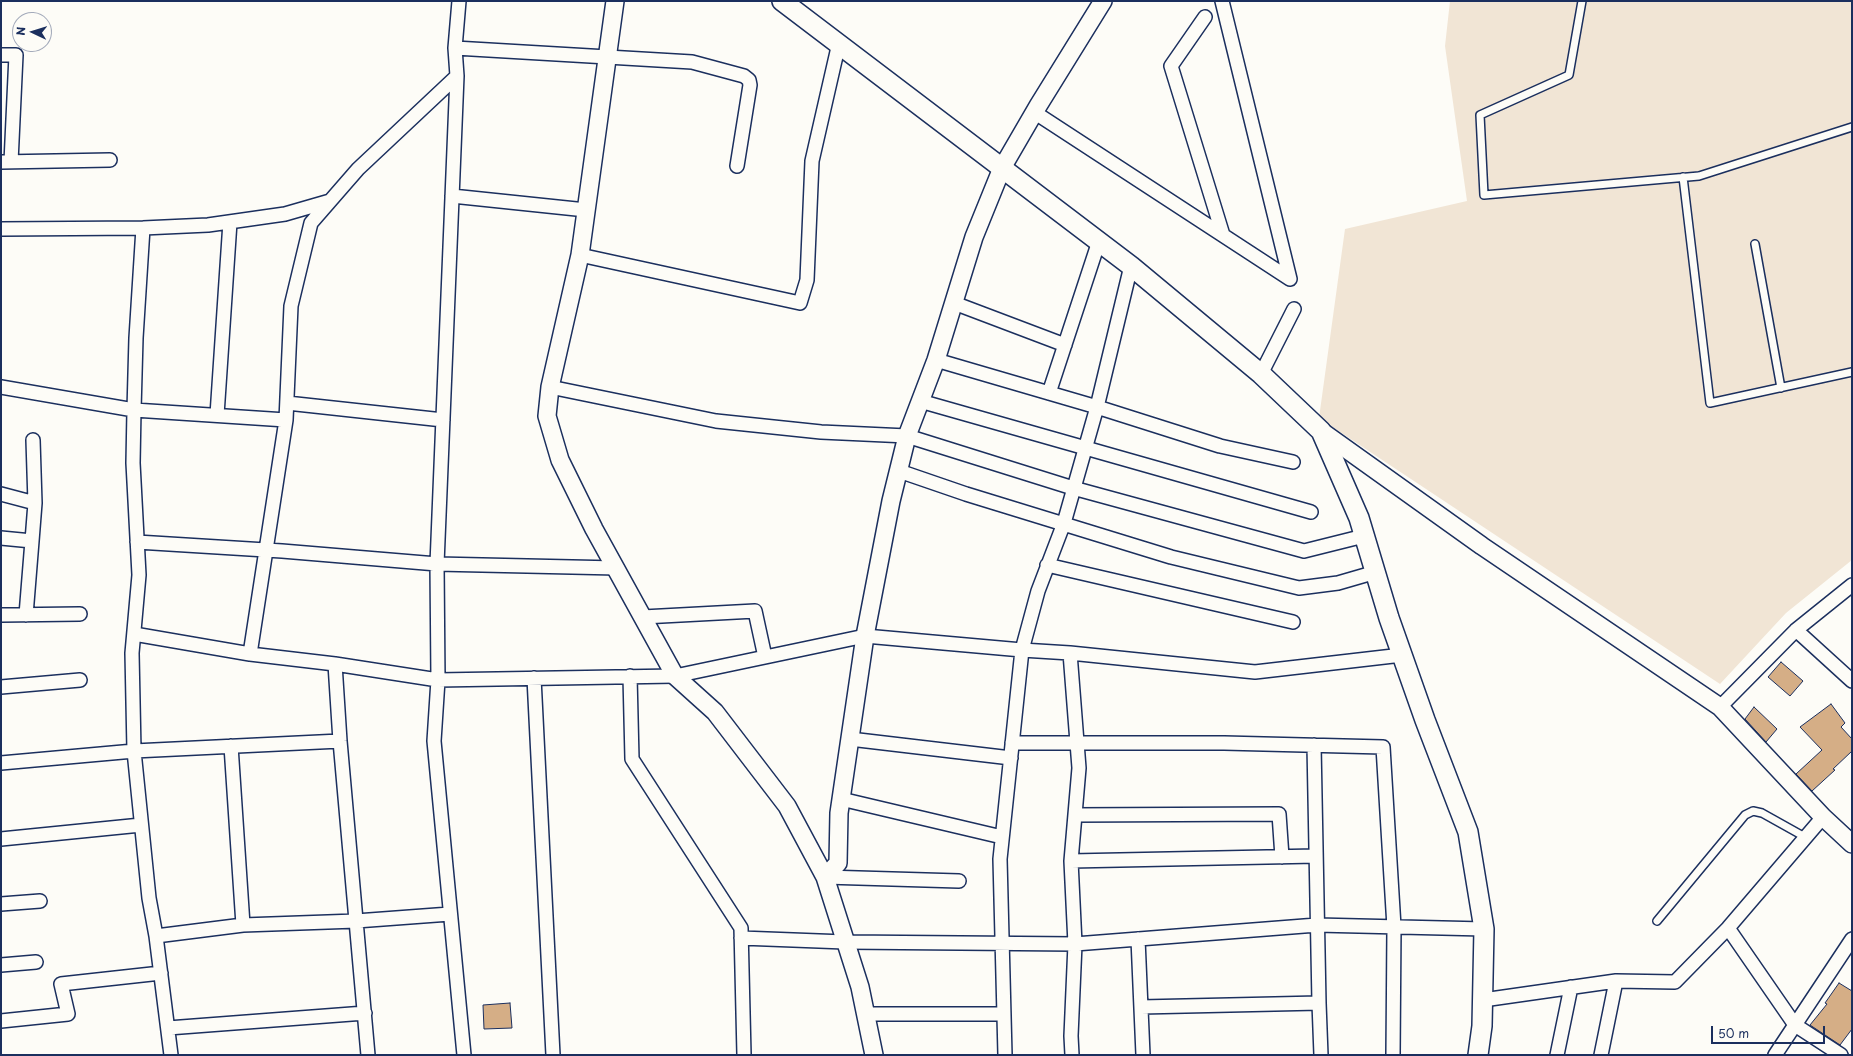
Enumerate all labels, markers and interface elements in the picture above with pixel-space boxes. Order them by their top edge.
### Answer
north arrow [12,12,52,52]
text: N [12,26,29,36]
scale bar [1713,1018,1827,1044]
text: 50 m [1718,1024,1749,1042]

